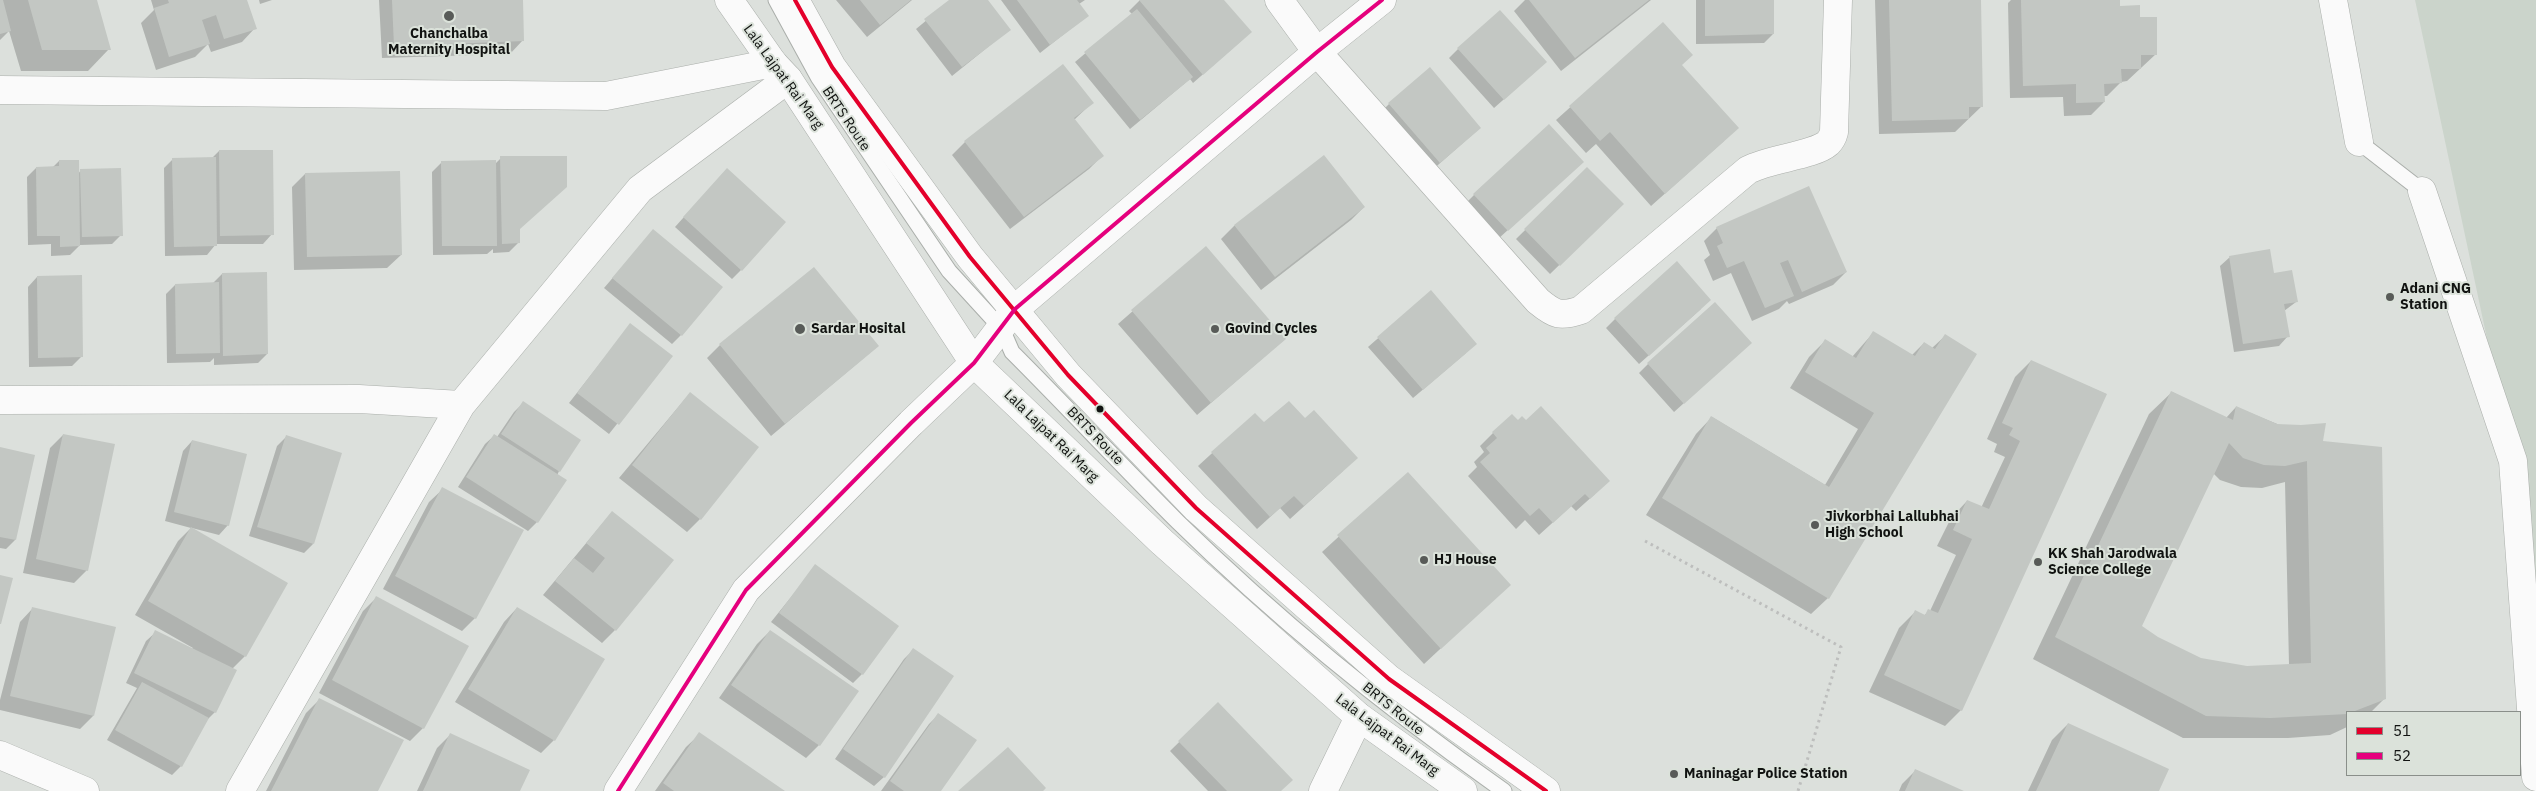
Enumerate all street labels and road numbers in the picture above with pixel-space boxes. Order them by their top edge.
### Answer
street label: Lala Lajpat Rai Marg [739,21,827,133]
street label: BRTS Route [818,84,874,154]
street label: Lala Lajpat Rai Marg [1000,387,1102,485]
street label: BRTS Route [1063,403,1127,469]
street label: BRTS Route [1359,679,1427,739]
street label: Lala Lajpat Rai Marg [1332,691,1442,779]

